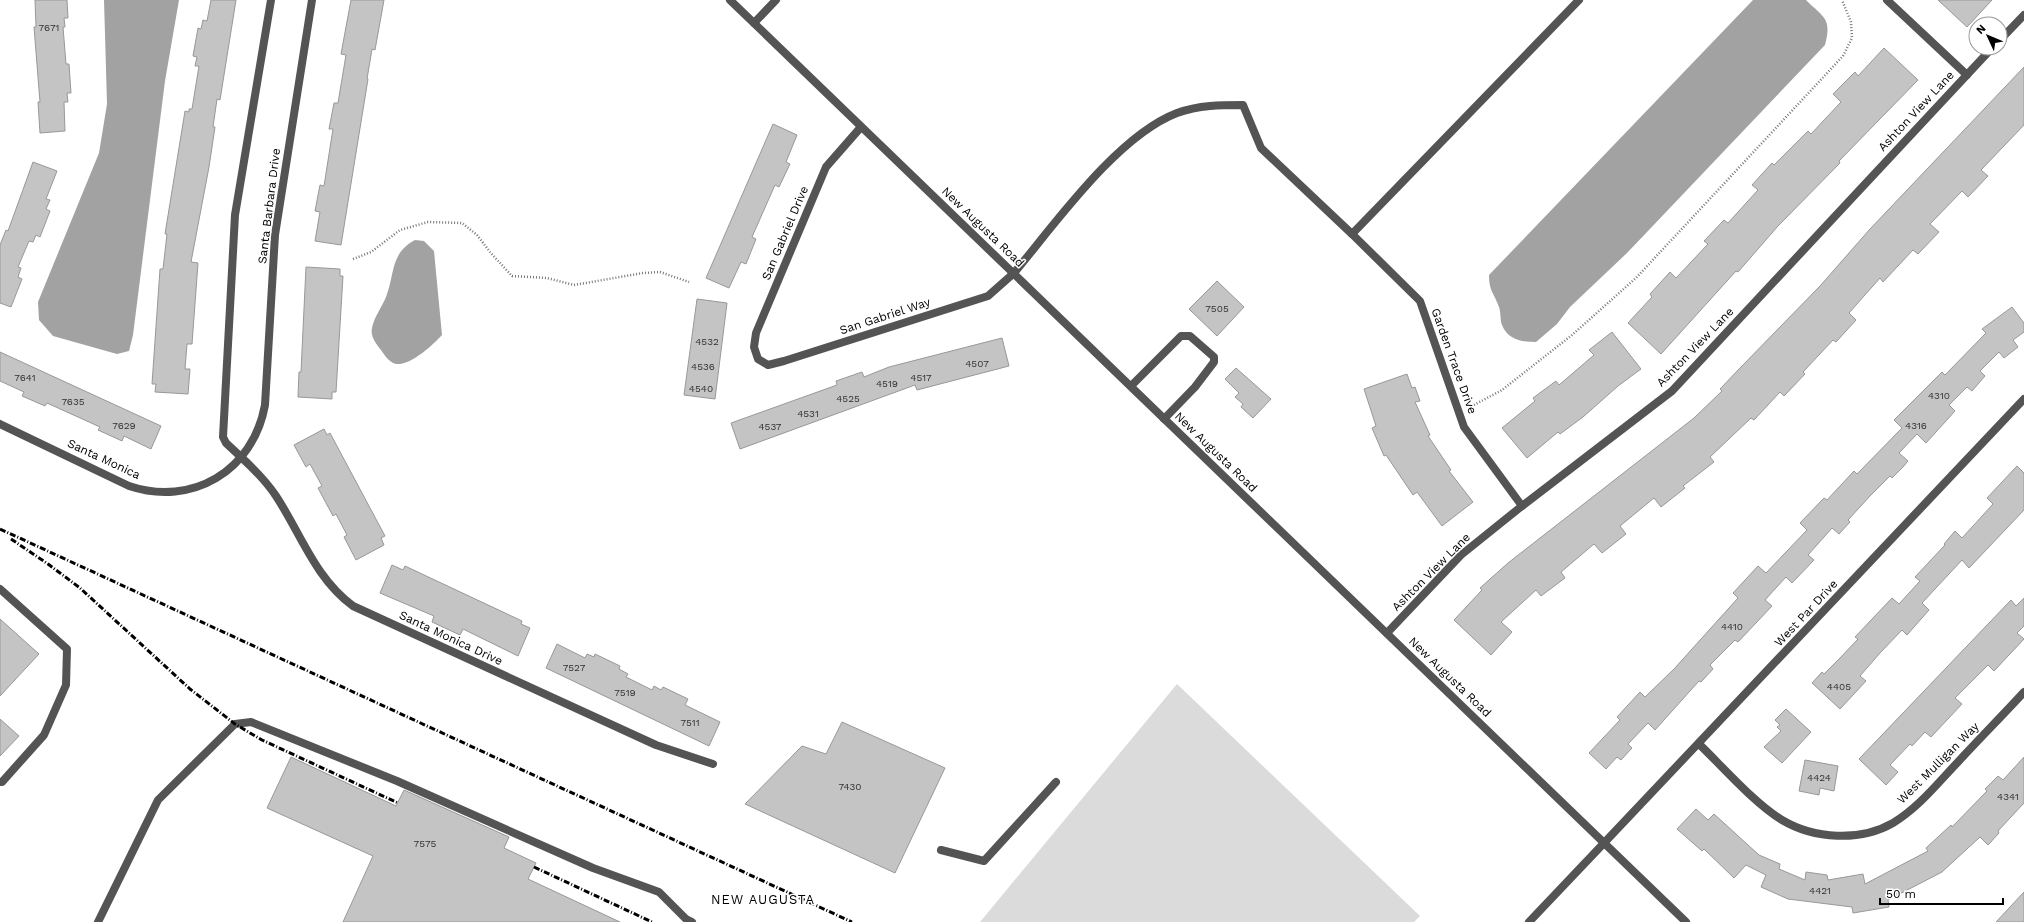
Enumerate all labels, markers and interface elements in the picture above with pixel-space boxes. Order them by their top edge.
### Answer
north arrow [1968,16,2008,56]
house number: 7671 [39,22,59,33]
text: N [1974,22,1989,37]
street label: Ashton View Lane [1875,68,1957,154]
street label: Santa Barbara Drive [255,147,283,265]
street label: San Gabriel Drive [759,184,811,282]
street label: New Augusta Road [939,184,1027,270]
street label: San Gabriel Way [838,294,933,337]
house number: 7505 [1205,303,1229,314]
street label: Ashton View Lane [1654,304,1736,390]
street label: Garden Trace Drive [1428,306,1480,416]
house number: 4532 [695,336,719,347]
house number: 4507 [965,358,989,369]
house number: 4536 [691,361,715,372]
house number: 7641 [14,372,36,383]
house number: 4517 [910,372,932,383]
house number: 4519 [876,378,898,389]
house number: 4540 [689,383,713,394]
house number: 4310 [1928,390,1950,401]
house number: 4525 [836,393,860,404]
house number: 7635 [61,396,85,407]
house number: 4531 [797,408,819,419]
street label: New Augusta Road [1172,409,1260,495]
house number: 7629 [112,420,136,431]
house number: 4316 [1905,420,1927,431]
house number: 4537 [759,421,782,432]
street label: Santa Monica [65,436,143,482]
street label: Ashton View Lane [1389,530,1473,614]
street label: West Par Drive [1771,577,1841,649]
street label: Santa Monica Drive [397,608,505,668]
house number: 4410 [1721,621,1743,632]
street label: New Augusta Road [1406,634,1494,720]
house number: 7527 [563,662,586,673]
house number: 4405 [1827,681,1851,692]
house number: 7519 [614,687,636,698]
house number: 7511 [680,717,700,728]
street label: West Mulligan Way [1894,719,1982,807]
house number: 4424 [1807,772,1831,783]
house number: 7430 [838,781,862,792]
house number: 4341 [1997,791,2019,802]
house number: 7575 [414,838,437,849]
scale bar [1880,880,2003,906]
house number: 4421 [1809,885,1831,896]
text: 50 m [1886,887,1916,901]
district label: NEW AUGUSTA [711,892,815,907]

